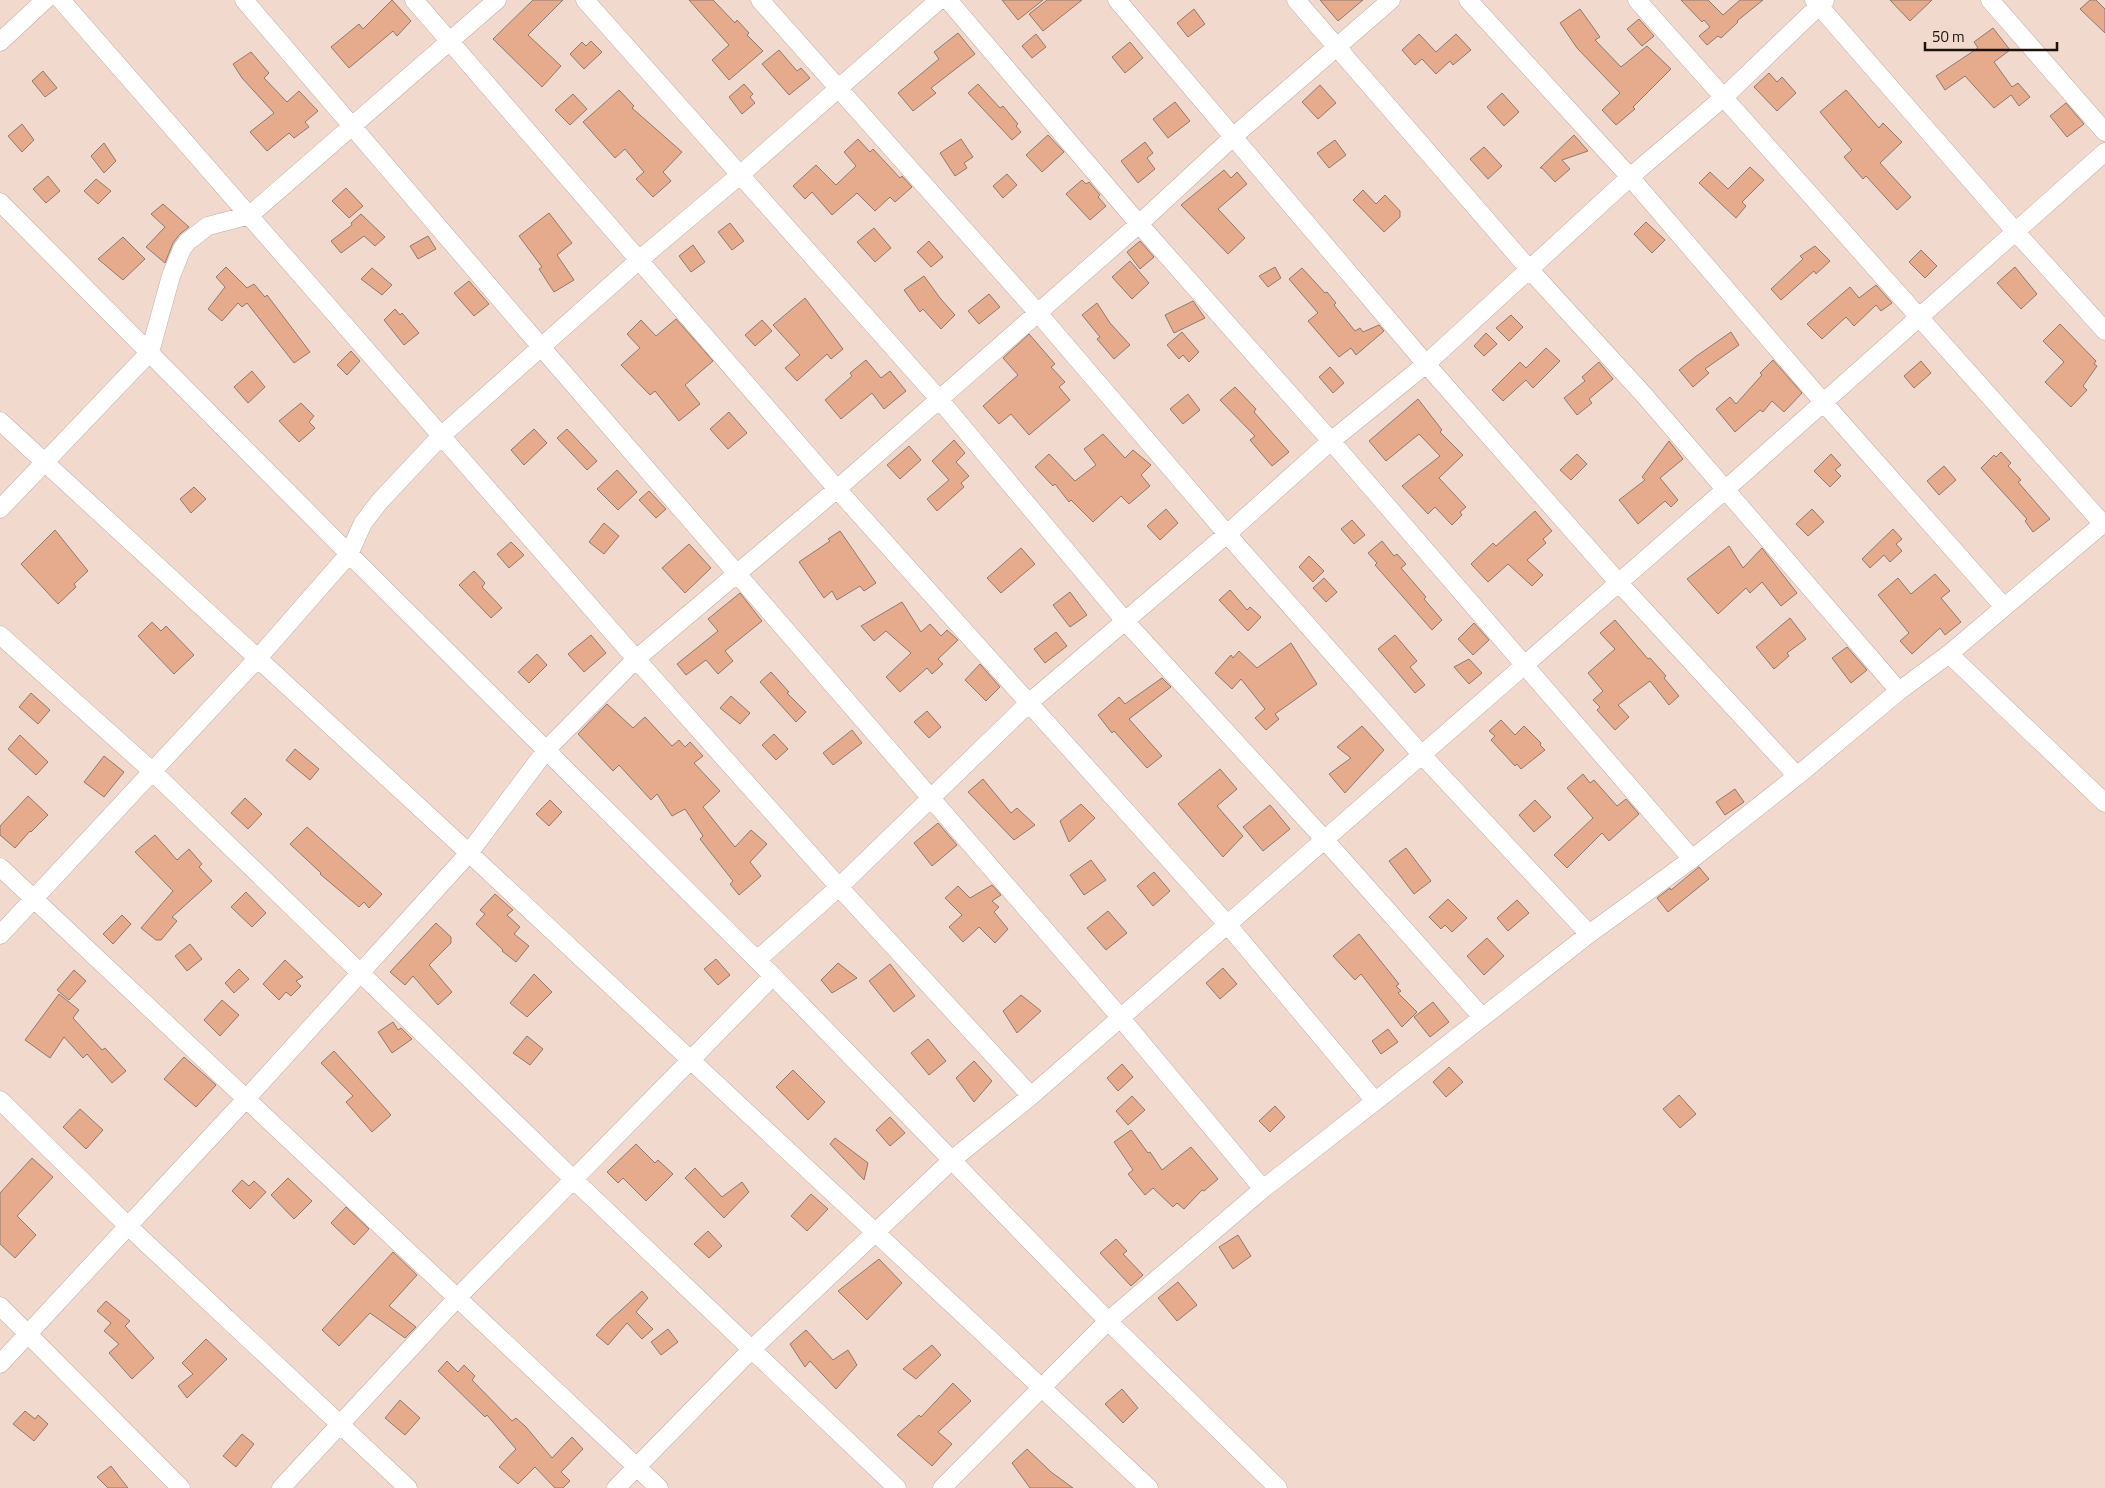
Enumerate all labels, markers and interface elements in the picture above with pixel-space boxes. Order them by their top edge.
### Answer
scale bar [1925,20,2058,52]
text: 50 m [1932,25,1965,48]

